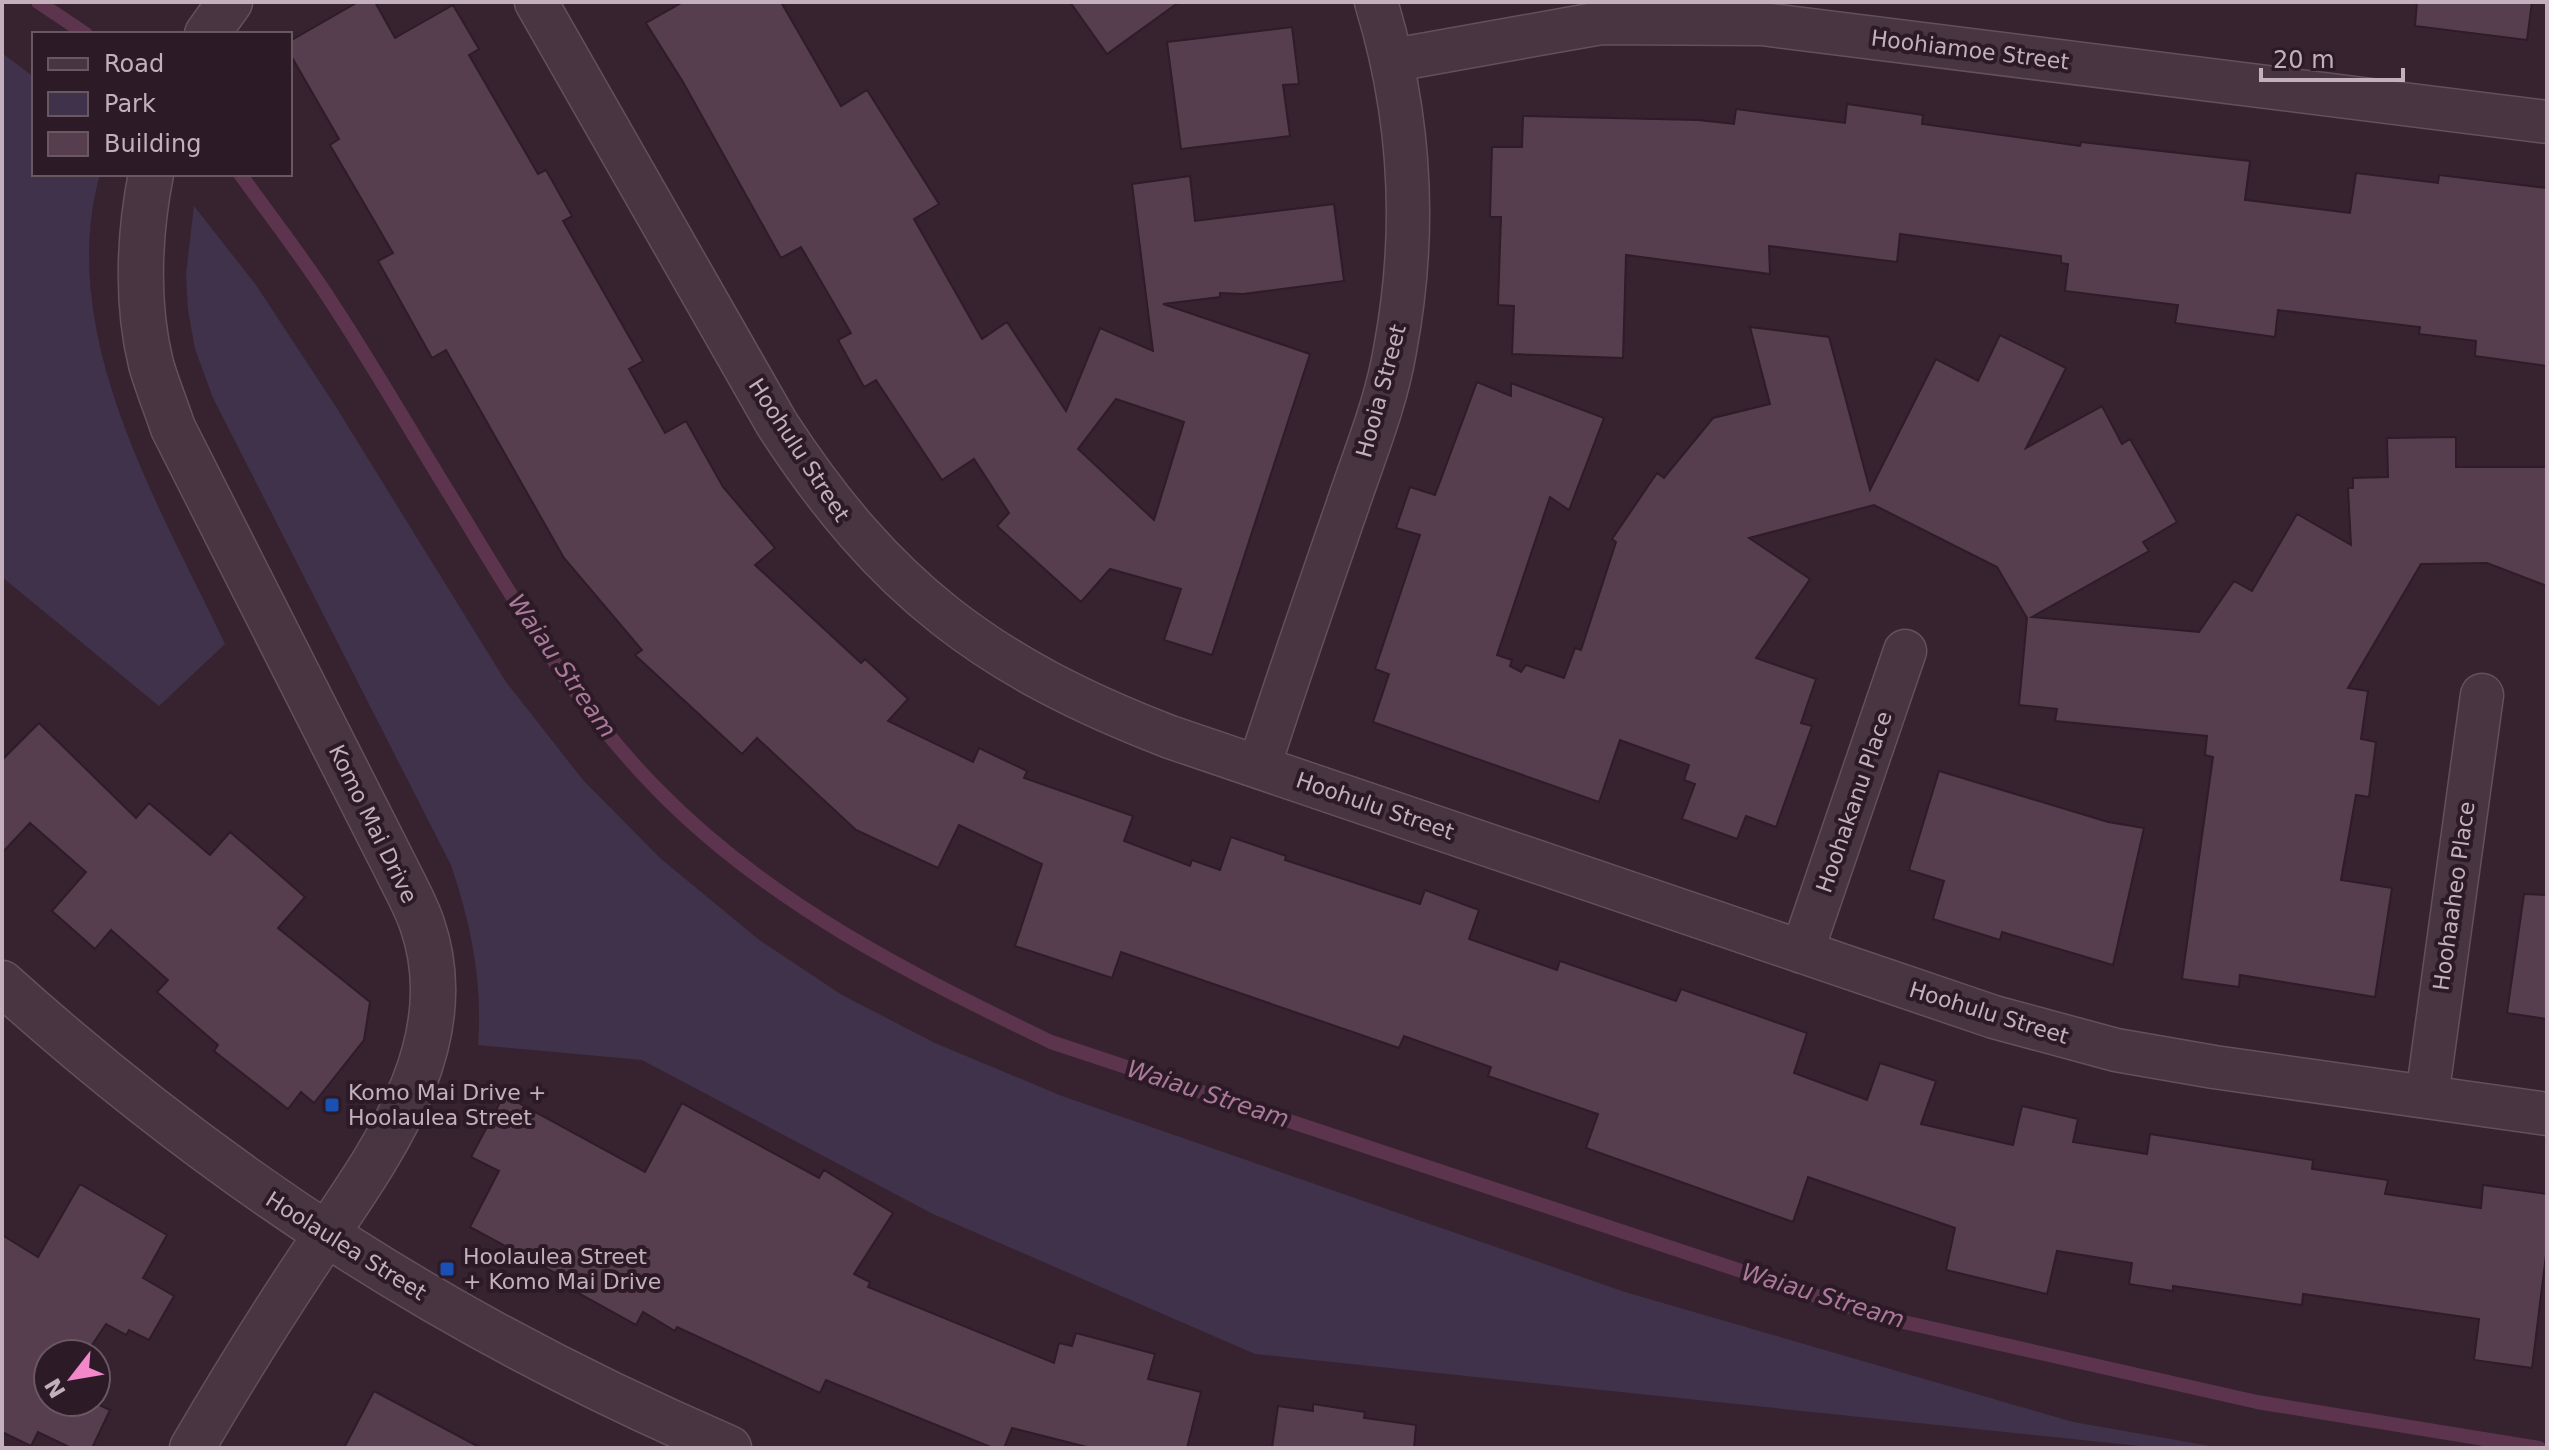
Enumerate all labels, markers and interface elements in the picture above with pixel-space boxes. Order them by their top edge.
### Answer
street label: Hoohiamoe Street [1870,25,2071,75]
legend [32,32,292,176]
scale bar [2261,32,2403,82]
text: 20 m [2273,46,2335,74]
text: Road [104,50,164,78]
text: Park [104,90,156,118]
text: Building [104,130,201,158]
street label: Hooia Street [1351,321,1411,460]
street label: Hoohulu Street [744,374,855,526]
water label: Waiau Stream [502,589,622,743]
street label: Hoohakanu Place [1811,708,1897,896]
street label: Komo Mai Drive [324,741,422,907]
street label: Hoohulu Street [1293,767,1458,845]
street label: Hoohaaheo Place [2428,800,2480,992]
street label: Hoohulu Street [1906,977,2072,1049]
water label: Waiau Stream [1123,1055,1293,1133]
place label: Komo Mai Drive + Hoolaulea Street [348,1080,546,1130]
marker: Komo Mai Drive + Hoolaulea Street [323,1096,341,1114]
street label: Hoolaulea Street [261,1187,431,1306]
place label: Hoolaulea Street + Komo Mai Drive [463,1244,661,1294]
water label: Waiau Stream [1738,1258,1908,1334]
marker: Hoolaulea Street + Komo Mai Drive [438,1260,456,1278]
north arrow [32,1338,112,1418]
text: N [40,1374,71,1402]

